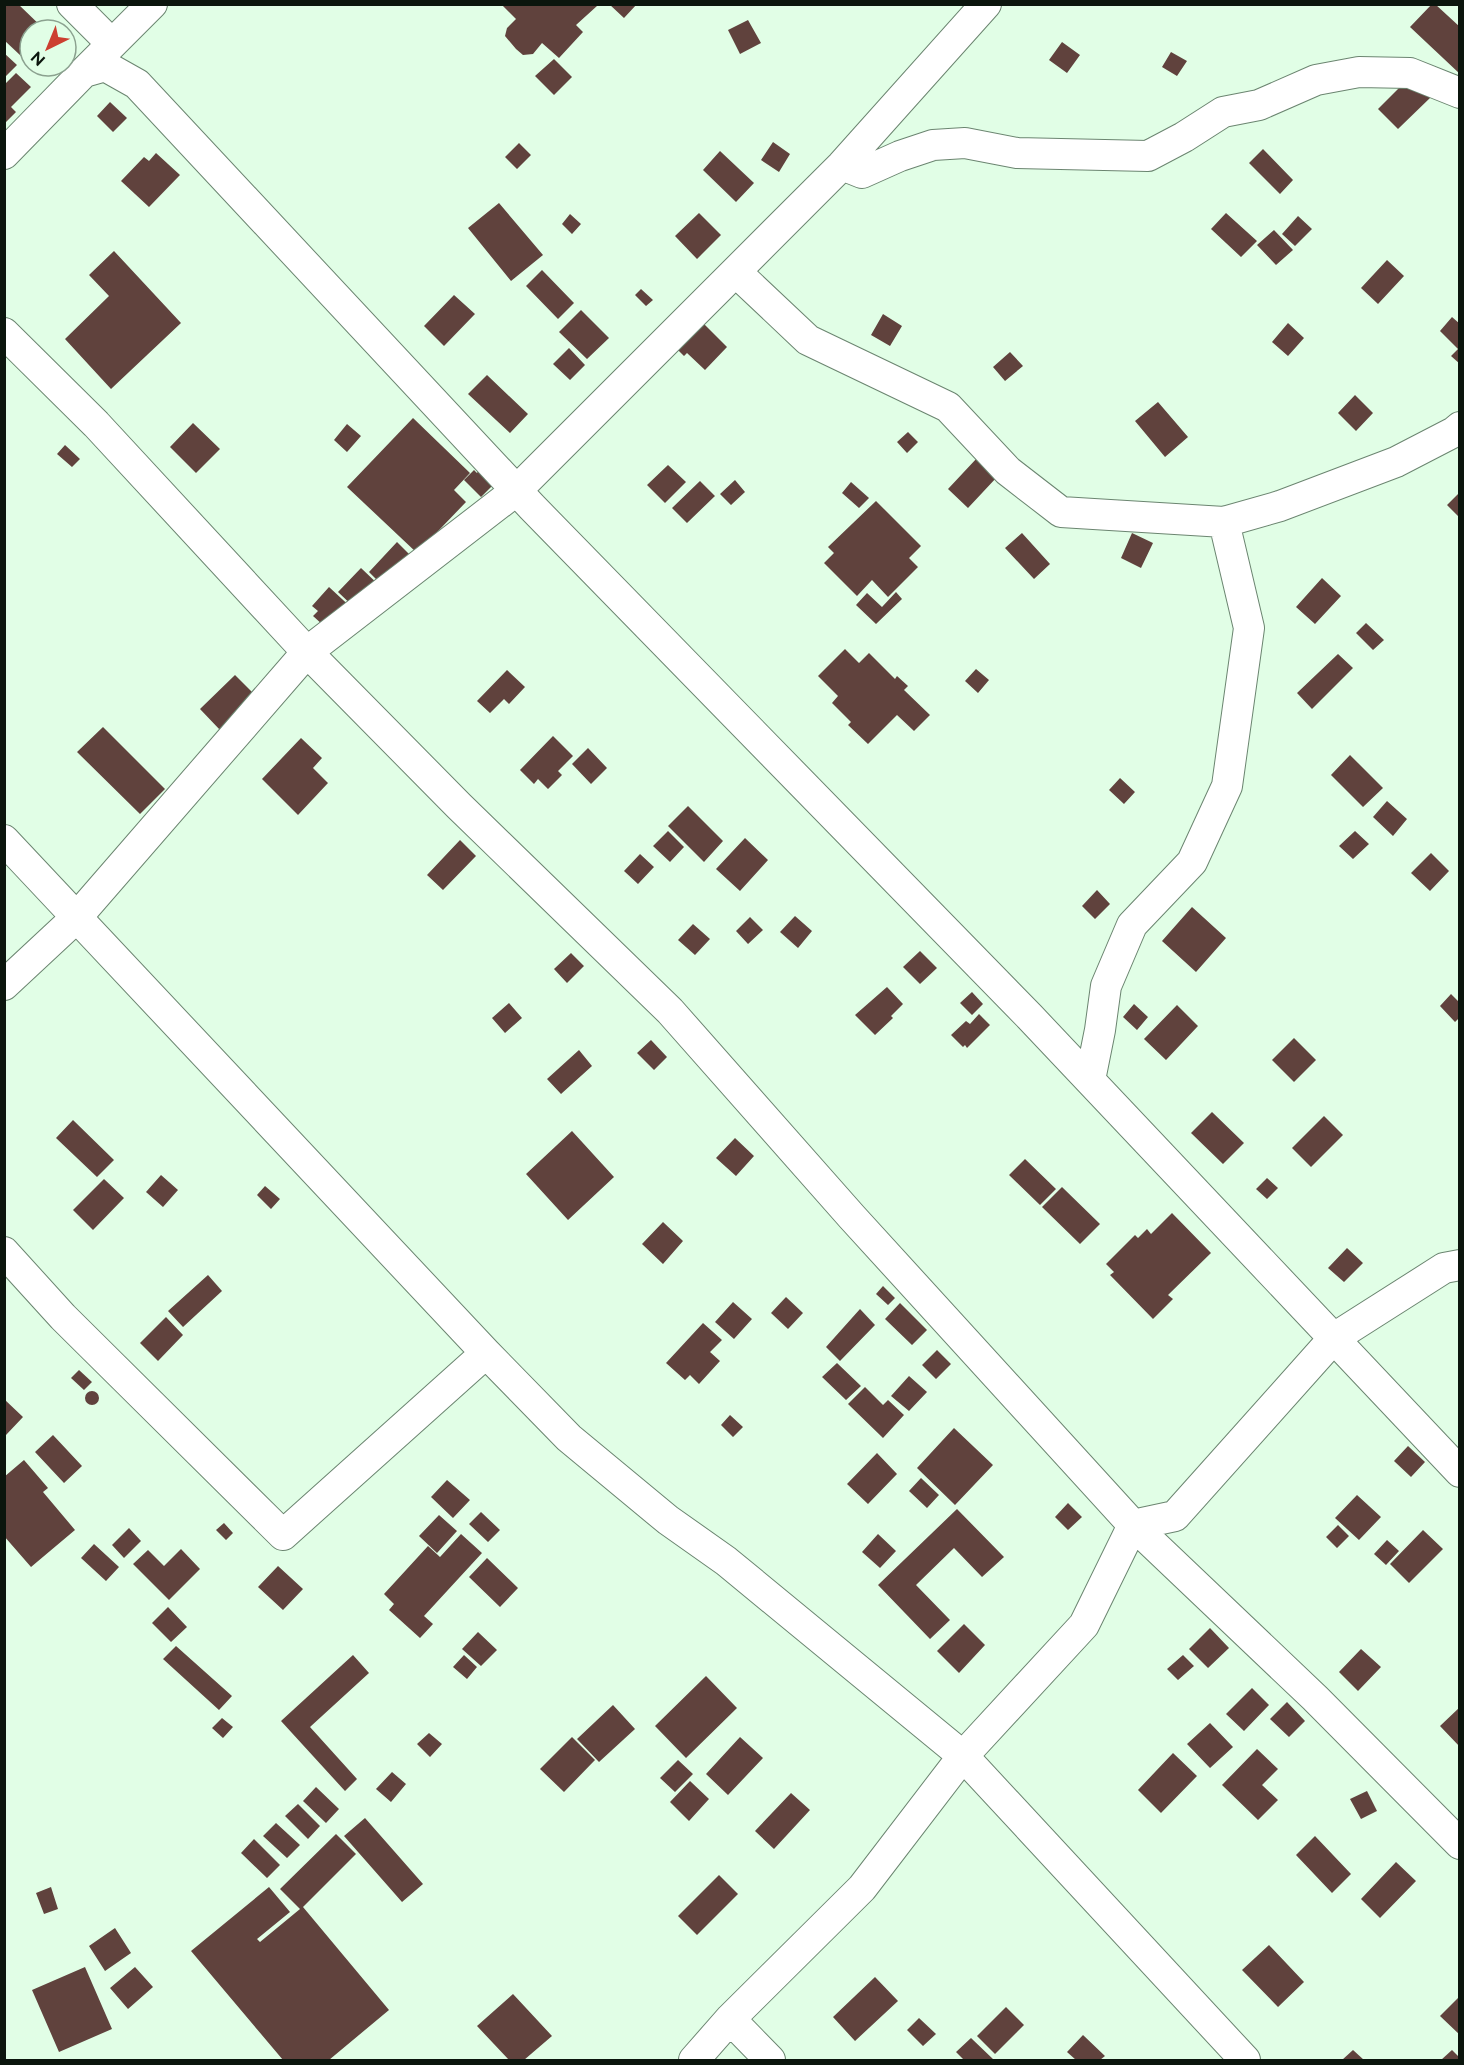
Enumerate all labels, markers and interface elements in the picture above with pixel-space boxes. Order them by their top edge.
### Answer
north arrow [18,18,78,78]
text: N [27,47,49,70]

